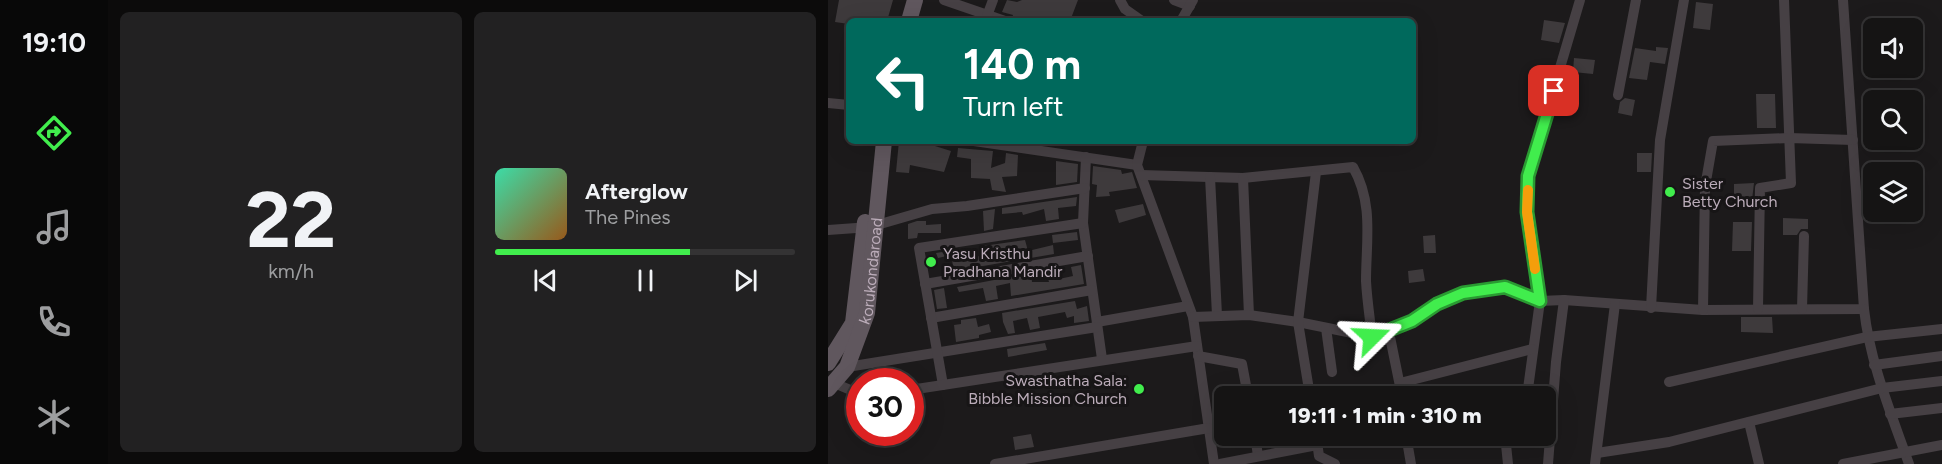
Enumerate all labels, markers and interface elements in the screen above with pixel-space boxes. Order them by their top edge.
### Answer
map controls [1863,18,1923,222]
button: sound [1863,18,1923,78]
text: 19:10 [22,26,86,59]
text: 140 m [963,39,1081,90]
icon: left [864,42,942,120]
pin [1528,65,1579,116]
icon: arrive [1537,74,1570,107]
text: Turn left [963,90,1063,123]
button: search [1863,90,1923,150]
icon: directions [33,112,75,154]
button: layers [1863,162,1923,222]
text: 22 [246,173,336,267]
place label: Sister Betty Church [1682,174,1777,211]
text: Afterglow [585,178,688,205]
marker: Sister Betty Church [1663,185,1677,199]
text: The Pines [585,205,671,229]
icon: music [33,206,75,248]
street label: korukondaroad [855,217,886,327]
place label: Yasu Kristhu Pradhana Mandir [943,244,1063,281]
marker: Yasu Kristhu Pradhana Mandir [924,255,938,269]
text: km/h [268,259,314,283]
icon: previous [529,264,562,297]
icon: pause [629,264,662,297]
icon: next [729,264,762,297]
icon: phone [33,301,75,343]
position arrow [1340,305,1404,369]
speed limit sign: 30 [846,368,924,446]
place label: Swasthatha Sala: Bibble Mission Church [968,371,1127,408]
marker: Swasthatha Sala: Bibble Mission Church [1132,382,1146,396]
icon: climate [33,396,75,438]
text: 19:11 · 1 min · 310 m [1288,402,1482,429]

